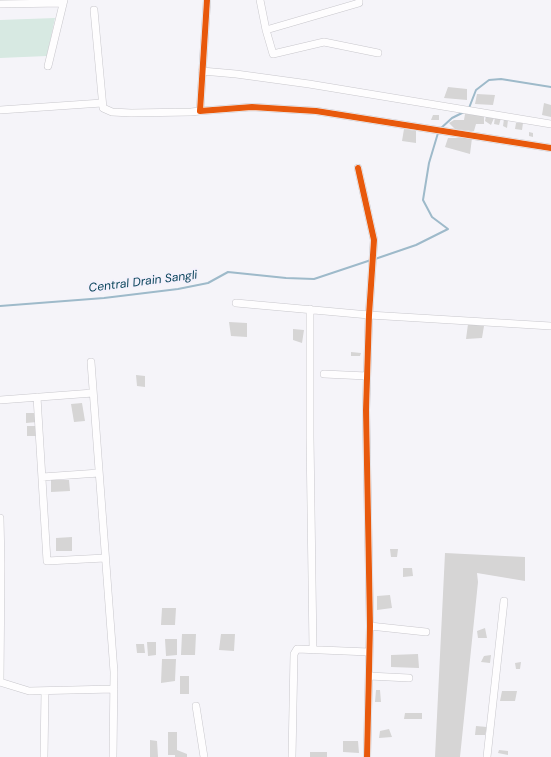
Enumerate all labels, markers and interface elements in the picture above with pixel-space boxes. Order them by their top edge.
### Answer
water label: Central Drain Sangli [88,268,198,296]

